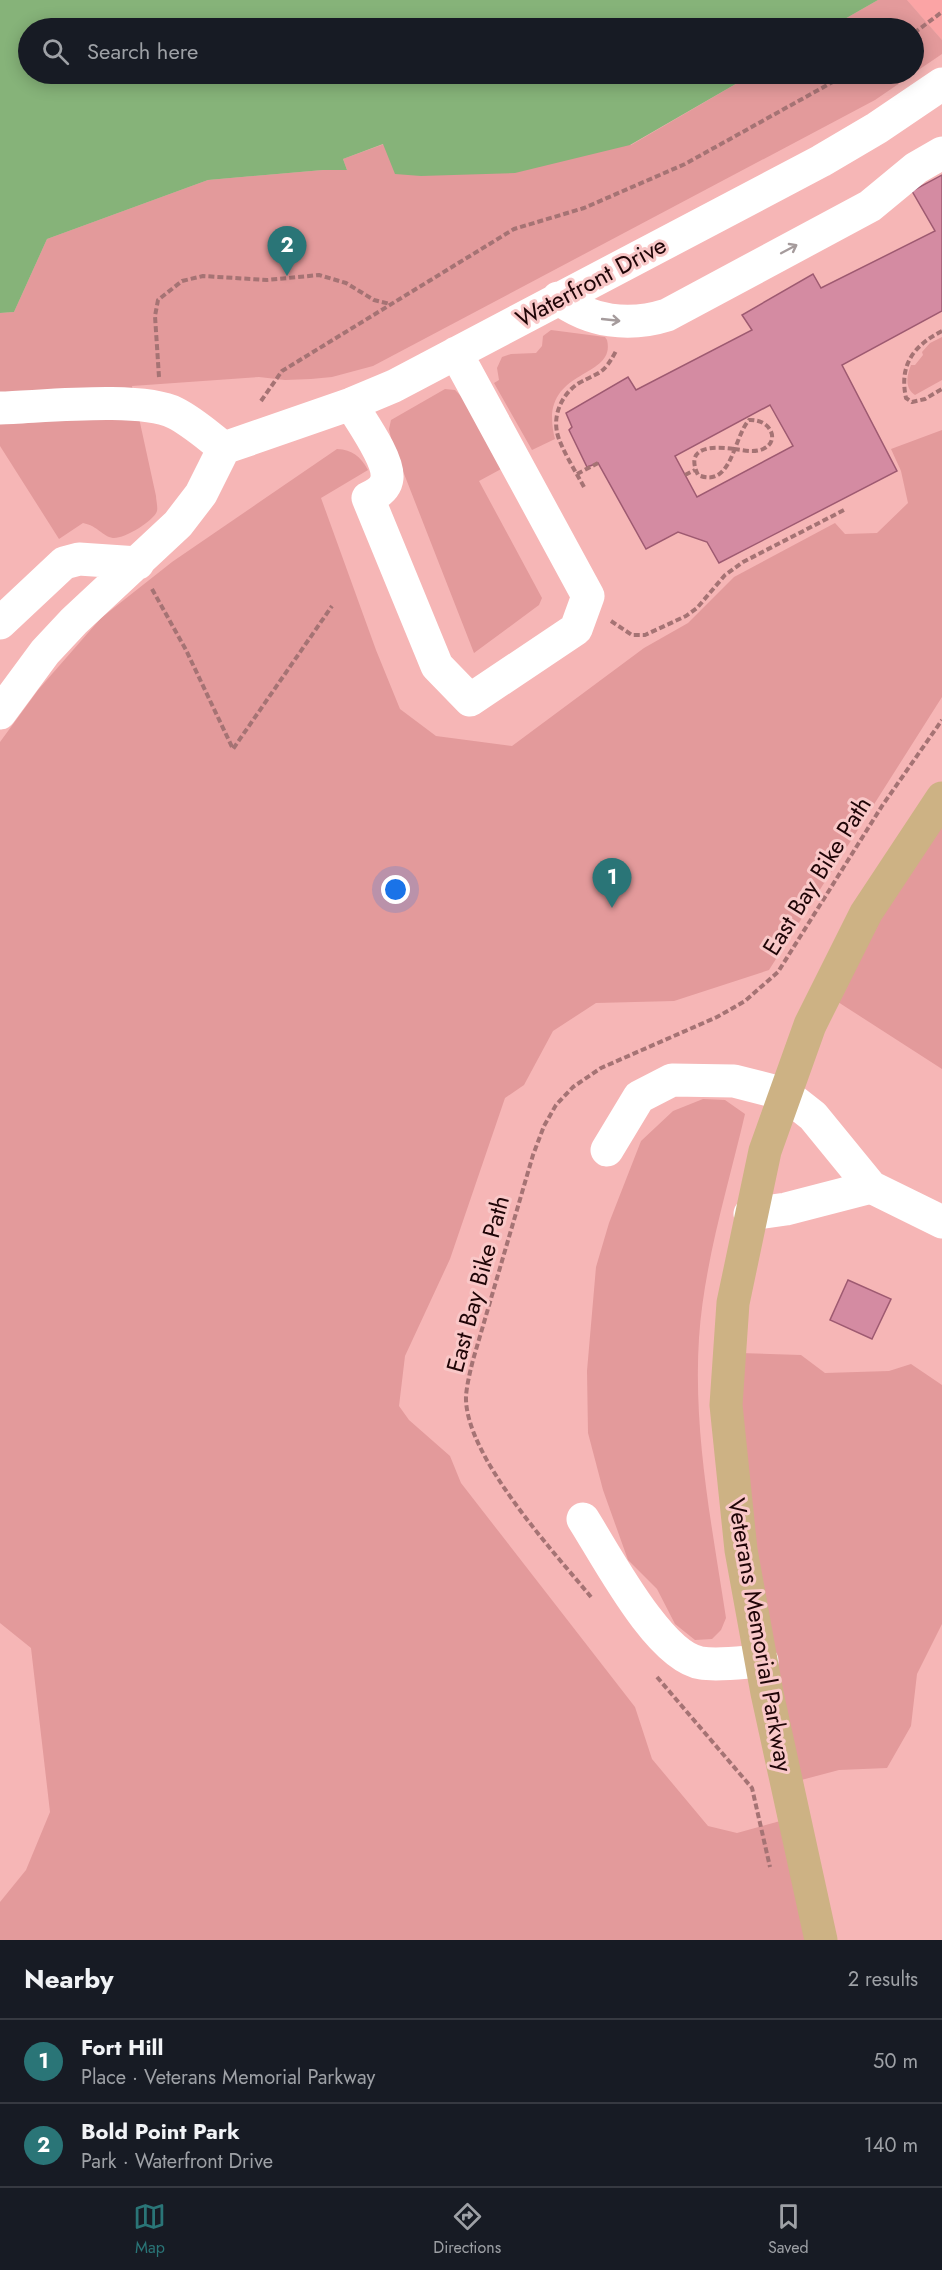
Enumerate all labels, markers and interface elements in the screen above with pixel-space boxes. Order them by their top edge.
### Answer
search box [18,18,924,84]
icon: search [39,35,72,68]
text: Search here [87,35,198,67]
pin: 2 [268,226,306,276]
street label: Waterfront Drive [509,227,672,336]
one-way arrow [780,243,797,255]
one-way arrow [601,315,621,326]
street label: East Bay Bike Path [754,789,880,962]
pin: 1 [592,858,632,908]
your location [381,875,410,904]
street label: East Bay Bike Path [437,1192,518,1376]
street label: Veterans Memorial Parkway [719,1495,802,1775]
text: Nearby [24,1960,113,1998]
text: 2 results [848,1965,918,1994]
text: Fort Hill [81,2031,163,2063]
text: 1 [38,2047,49,2076]
text: 50 m [873,2047,918,2076]
text: Place · Veterans Memorial Parkway [81,2063,375,2092]
text: Bold Point Park [81,2115,240,2147]
text: 2 [37,2131,50,2160]
text: 140 m [864,2131,918,2160]
text: Park · Waterfront Drive [81,2147,273,2176]
tab: Map [133,2200,166,2259]
tab: Directions [433,2200,501,2259]
tab: Saved [768,2200,809,2259]

